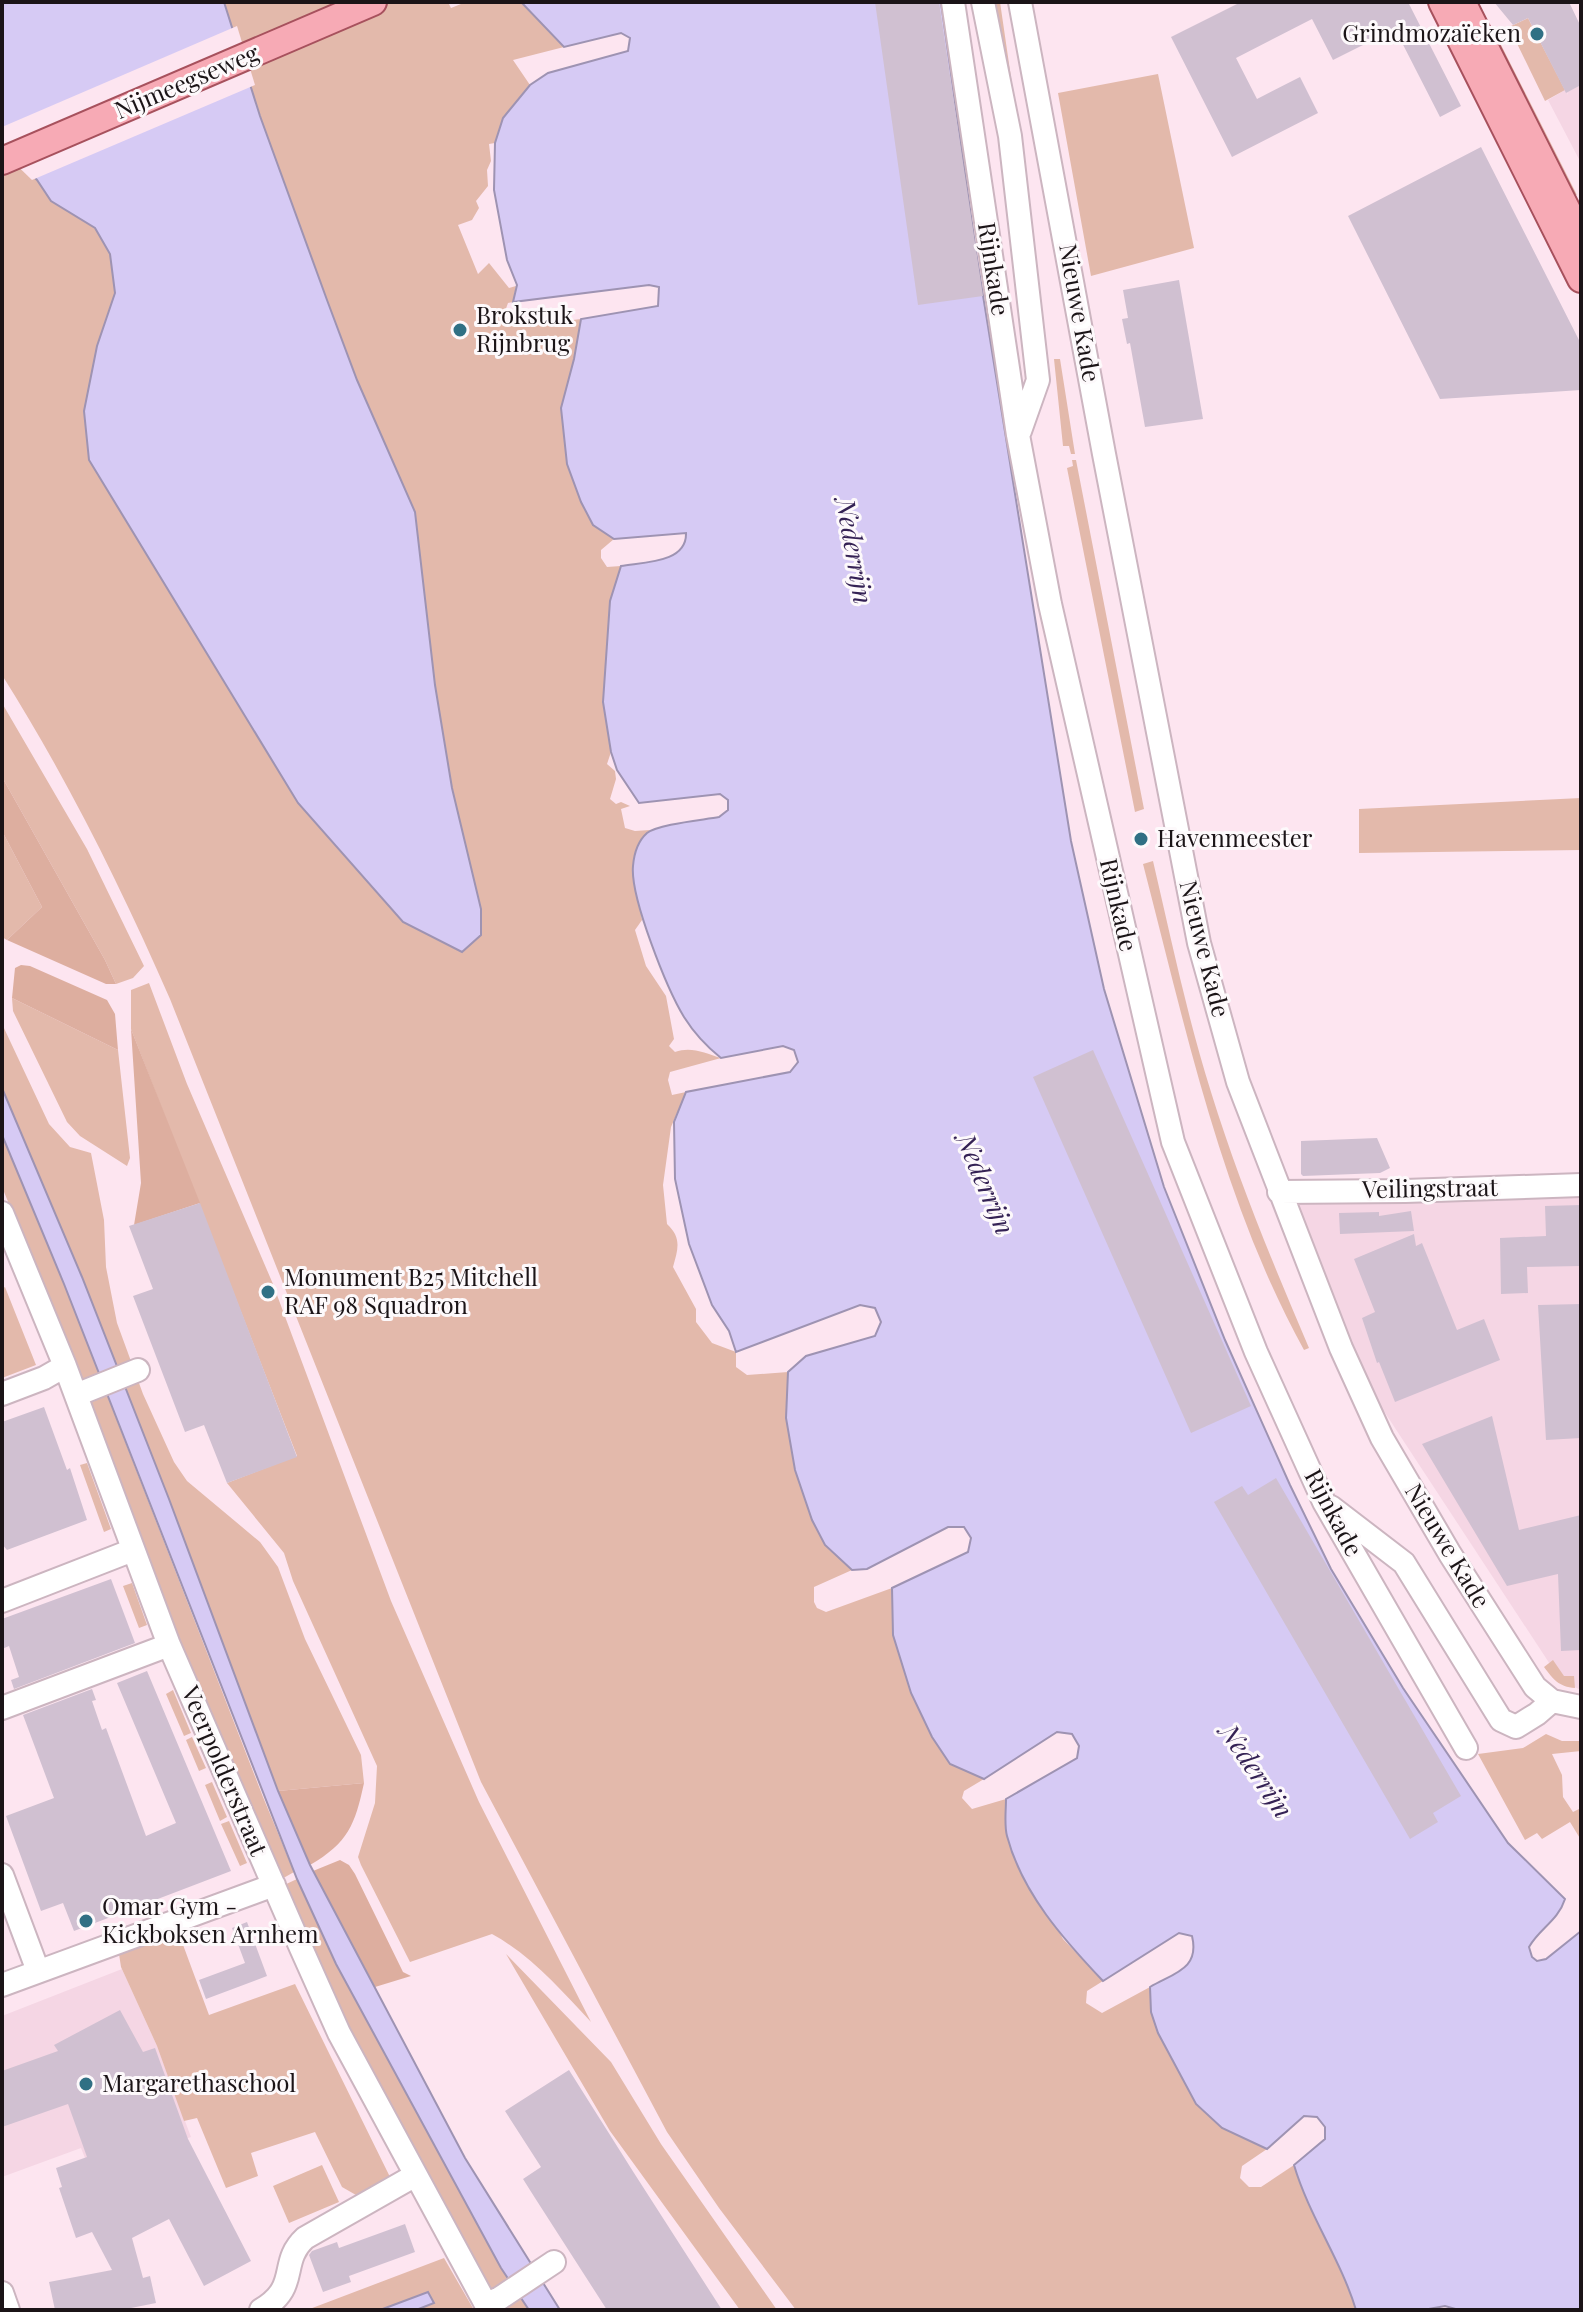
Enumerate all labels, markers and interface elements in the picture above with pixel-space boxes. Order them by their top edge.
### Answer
place label: Grindmozaïeken [1342,16,1521,48]
marker: Grindmozaïeken [1528,25,1546,43]
street label: Nijmeegseweg [109,35,264,125]
street label: Rijnkade [972,220,1018,318]
street label: Nieuwe Kade [1053,241,1109,384]
place label: Brokstuk Rijnbrug [476,298,574,358]
marker: Brokstuk Rijnbrug [451,321,469,339]
water label: Nederrijn [829,493,882,607]
place label: Havenmeester [1157,821,1313,853]
marker: Havenmeester [1132,830,1150,848]
street label: Rijnkade [1094,855,1146,954]
street label: Nieuwe Kade [1173,877,1238,1020]
water label: Nederrijn [949,1125,1023,1240]
street label: Veilingstraat [1361,1170,1499,1204]
place label: Monument B25 Mitchell RAF 98 Squadron [284,1260,538,1320]
marker: Monument B25 Mitchell RAF 98 Squadron [259,1283,277,1301]
street label: Rijnkade [1298,1463,1371,1561]
street label: Nieuwe Kade [1399,1477,1498,1613]
street label: Veerpolderstraat [175,1680,276,1860]
water label: Nederrijn [1212,1714,1302,1824]
place label: Omar Gym - Kickboksen Arnhem [102,1889,319,1949]
marker: Omar Gym - Kickboksen Arnhem [77,1912,95,1930]
place label: Margarethaschool [102,2066,296,2098]
marker: Margarethaschool [77,2075,95,2093]

